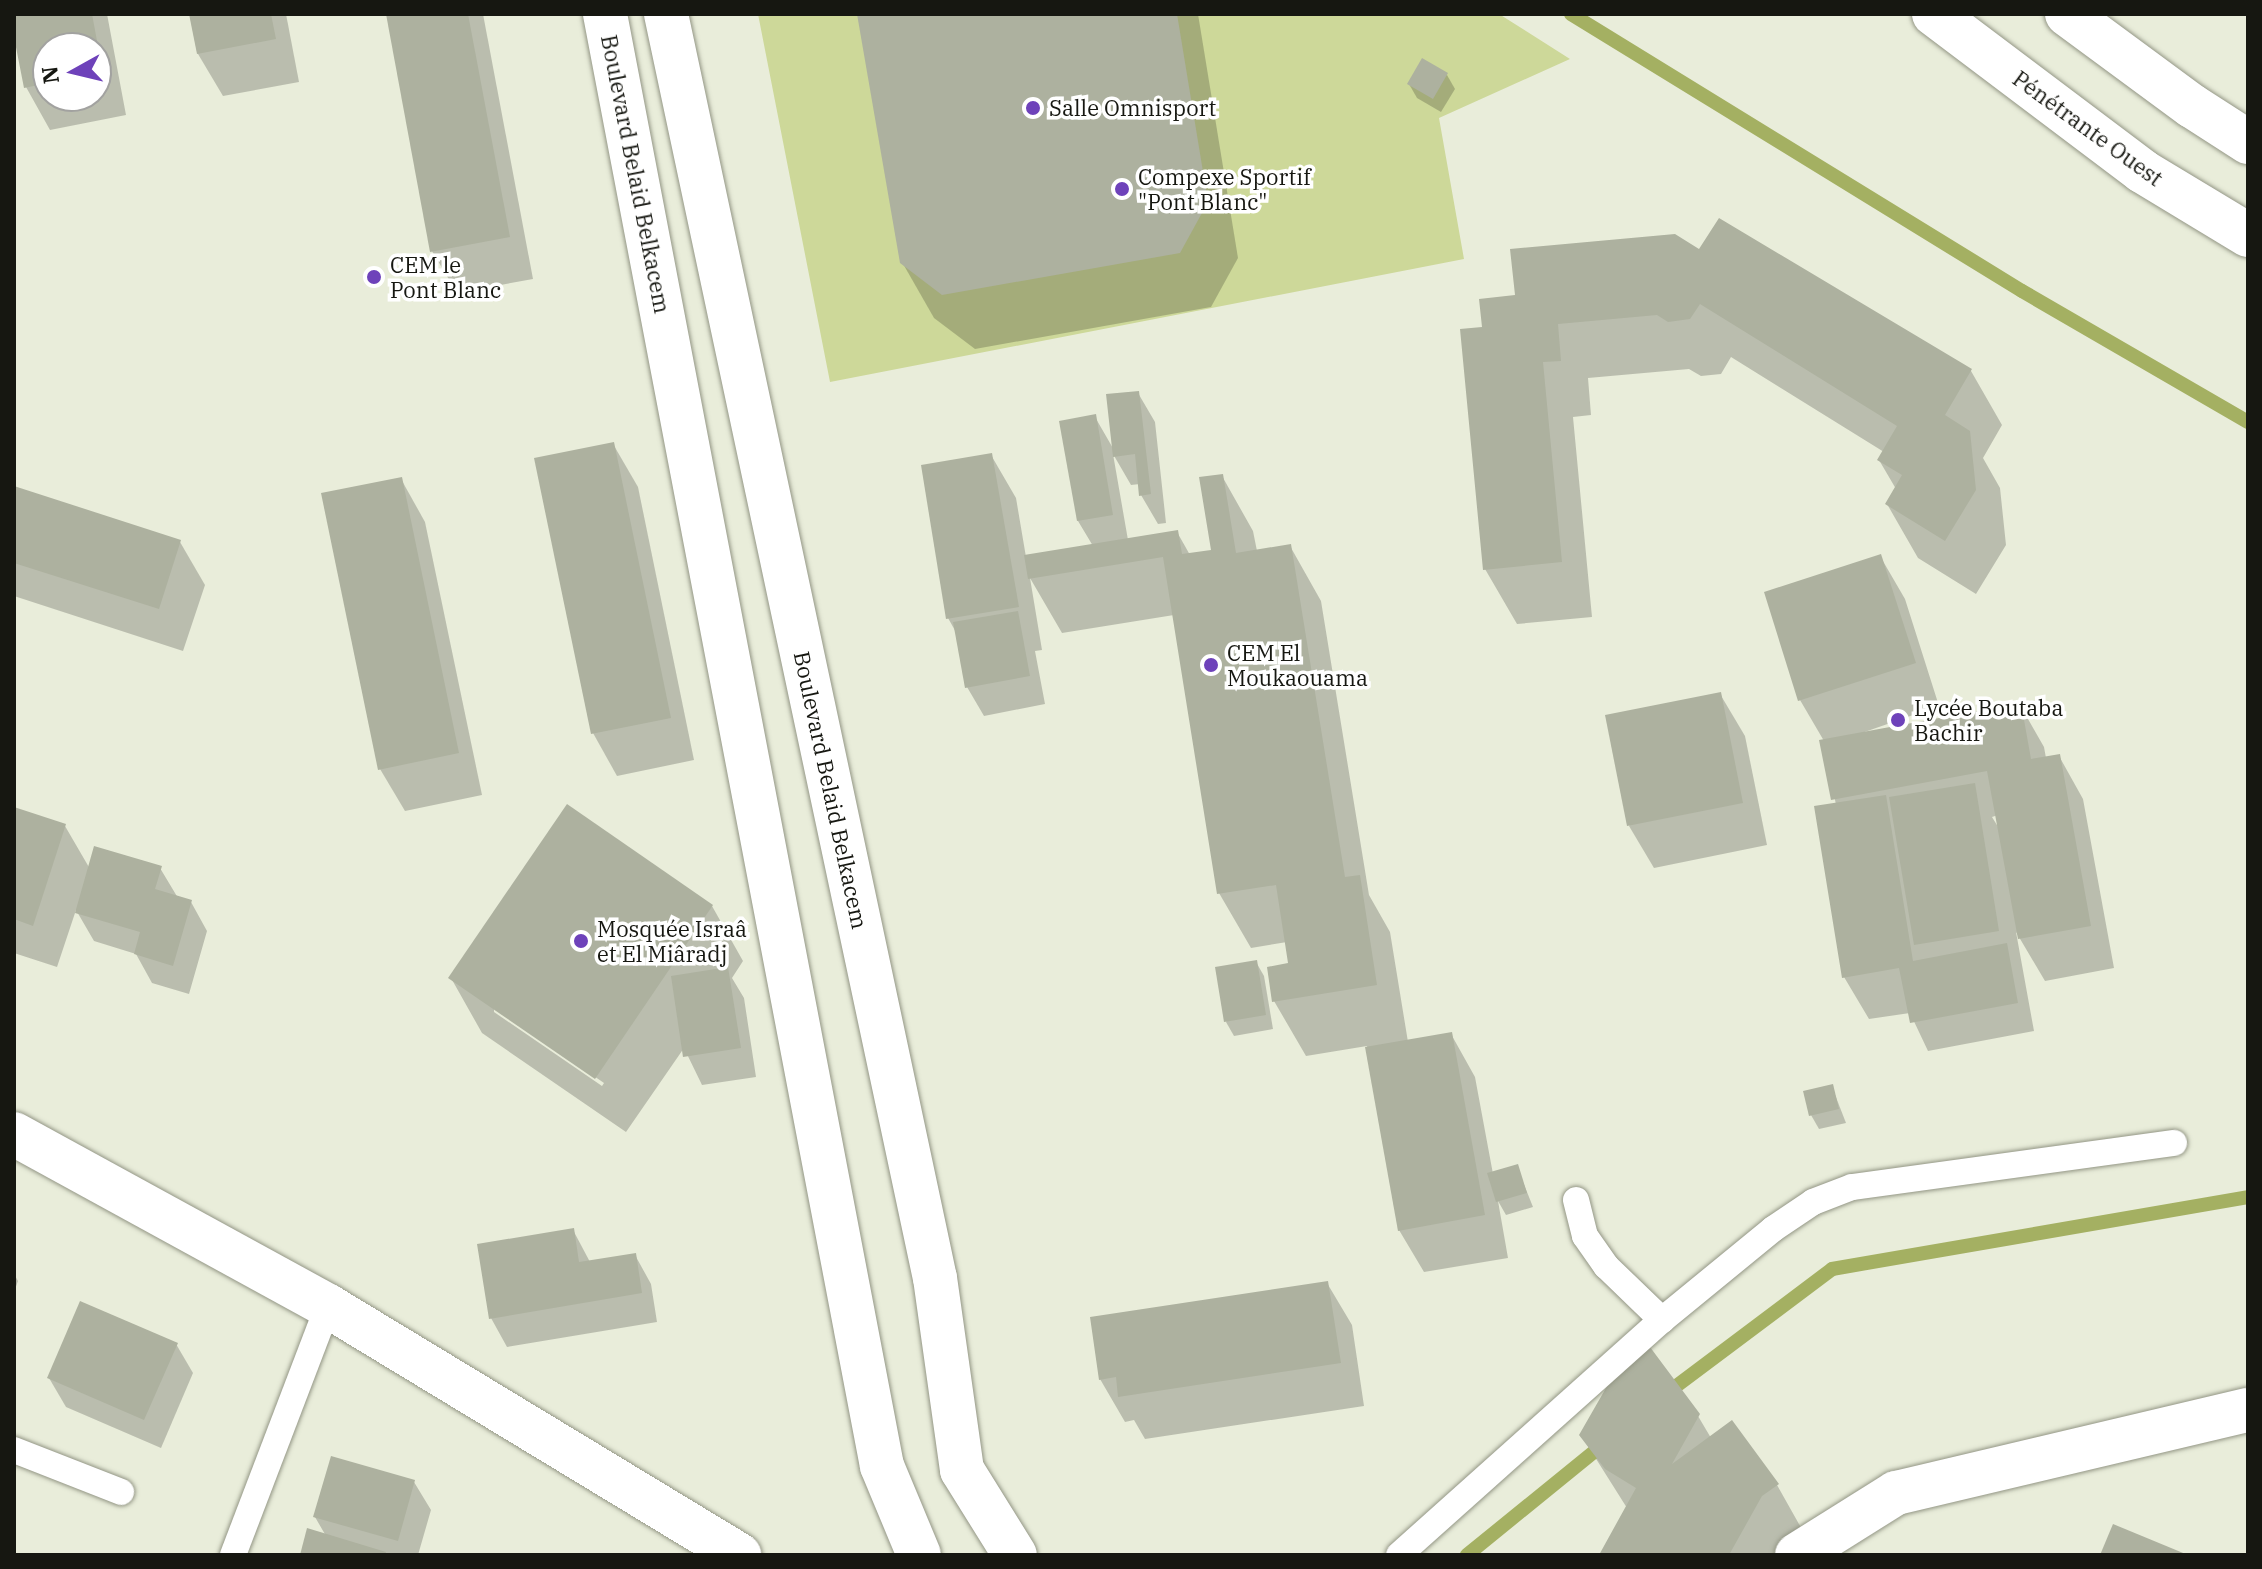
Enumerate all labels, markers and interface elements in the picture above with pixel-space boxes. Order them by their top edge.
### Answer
north arrow [32,32,112,112]
street label: Boulevard Belaid Belkacem [596,32,676,316]
text: N [34,64,65,86]
street label: Pénétrante Ouest [2008,65,2168,191]
place label: Salle Omnisport [1049,95,1216,121]
marker: Salle Omnisport [1024,99,1042,117]
place label: Compexe Sportif "Pont Blanc" [1138,163,1311,214]
marker: Compexe Sportif "Pont Blanc" [1113,180,1131,198]
place label: CEM le Pont Blanc [390,251,501,302]
marker: CEM le Pont Blanc [365,268,383,286]
place label: CEM El Moukaouama [1227,639,1368,690]
street label: Boulevard Belaid Belkacem [789,649,873,931]
marker: CEM El Moukaouama [1202,656,1220,674]
place label: Lycée Boutaba Bachir [1914,694,2063,746]
marker: Lycée Boutaba Bachir [1889,711,1907,729]
place label: Mosquée Israâ et El Miâradj [597,915,747,966]
marker: Mosquée Israâ et El Miâradj [572,932,590,950]

